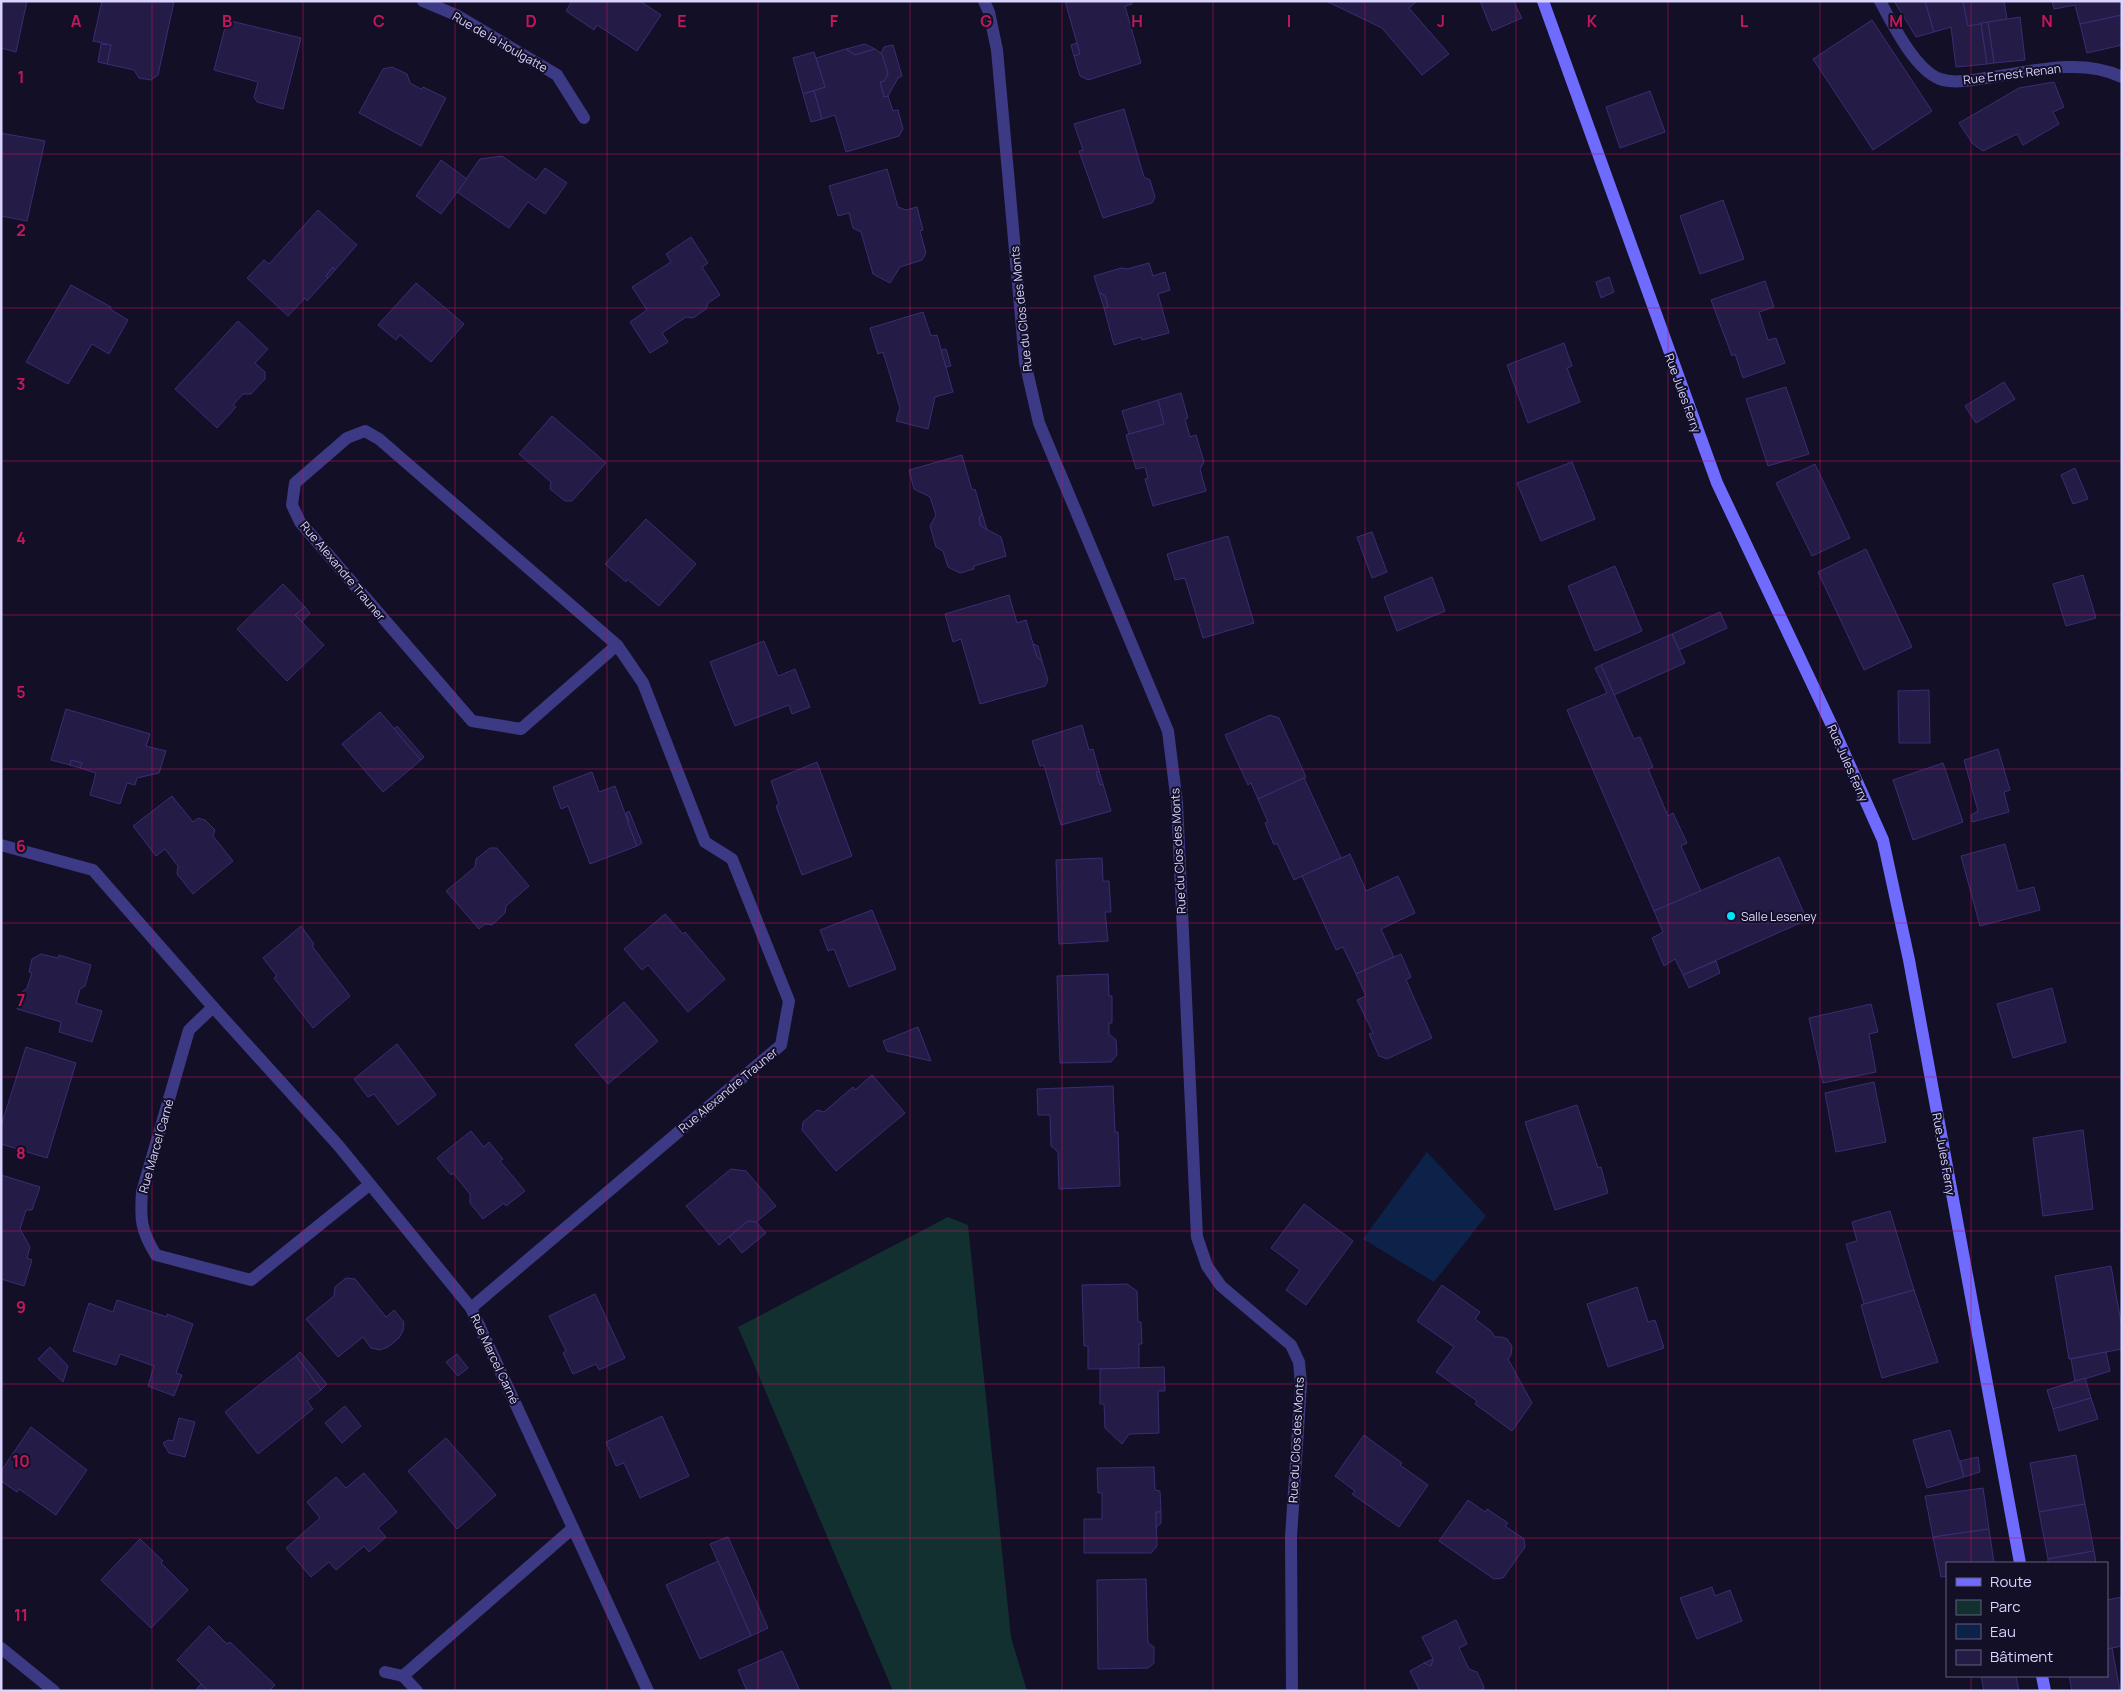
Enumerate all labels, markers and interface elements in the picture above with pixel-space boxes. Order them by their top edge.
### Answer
street label: Rue de la Houlgatte [449,8,551,76]
text: A [71,10,82,32]
text: B [222,10,232,32]
text: C [373,10,385,32]
text: D [525,10,537,32]
text: E [677,10,687,32]
text: F [830,10,839,32]
text: G [980,10,992,32]
text: H [1131,10,1143,32]
text: I [1287,10,1291,32]
text: J [1437,10,1445,32]
text: K [1587,10,1598,32]
text: L [1740,10,1749,32]
text: M [1889,10,1903,32]
text: N [2041,10,2053,32]
street label: Rue Ernest Renan [1962,60,2062,88]
text: 1 [17,66,25,88]
text: 2 [16,219,26,241]
street label: Rue du Clos des Monts [1006,245,1036,373]
street label: Rue Jules Ferry [1661,351,1705,436]
text: 3 [16,373,26,395]
street label: Rue Alexandre Trauner [296,518,390,625]
text: 4 [16,527,26,549]
text: 5 [16,681,26,703]
street label: Rue Jules Ferry [1823,722,1873,805]
street label: Rue du Clos des Monts [1166,788,1190,914]
text: 6 [16,835,26,857]
place label: Salle Leseney [1741,908,1817,925]
marker: Salle Leseney [1725,910,1737,922]
text: 7 [17,989,25,1011]
street label: Rue Alexandre Trauner [675,1043,782,1137]
street label: Rue Marcel Carné [134,1097,178,1195]
street label: Rue Jules Ferry [1928,1112,1960,1197]
text: 8 [16,1142,26,1164]
text: 9 [16,1296,26,1318]
street label: Rue Marcel Carné [467,1311,523,1407]
street label: Rue du Clos des Monts [1284,1377,1308,1503]
text: 10 [12,1450,30,1472]
legend [1946,1562,2108,1677]
text: Route [1990,1571,2032,1592]
text: Parc [1990,1596,2021,1617]
text: 11 [14,1604,28,1626]
text: Eau [1990,1621,2016,1642]
text: Bâtiment [1990,1646,2053,1667]

